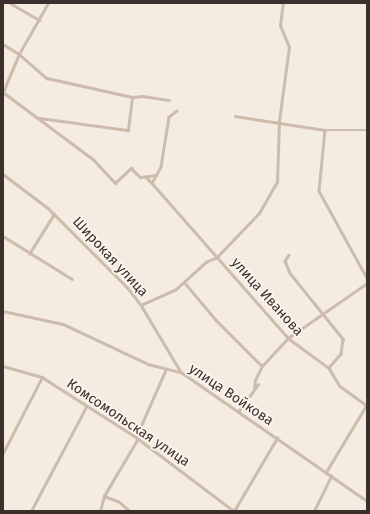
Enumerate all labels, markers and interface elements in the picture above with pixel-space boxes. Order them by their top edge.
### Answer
street label: Широкая улица [69,214,151,300]
street label: улица Иванова [227,254,307,340]
street label: улица Войкова [185,360,277,430]
street label: Комсомольская улица [63,376,193,470]

